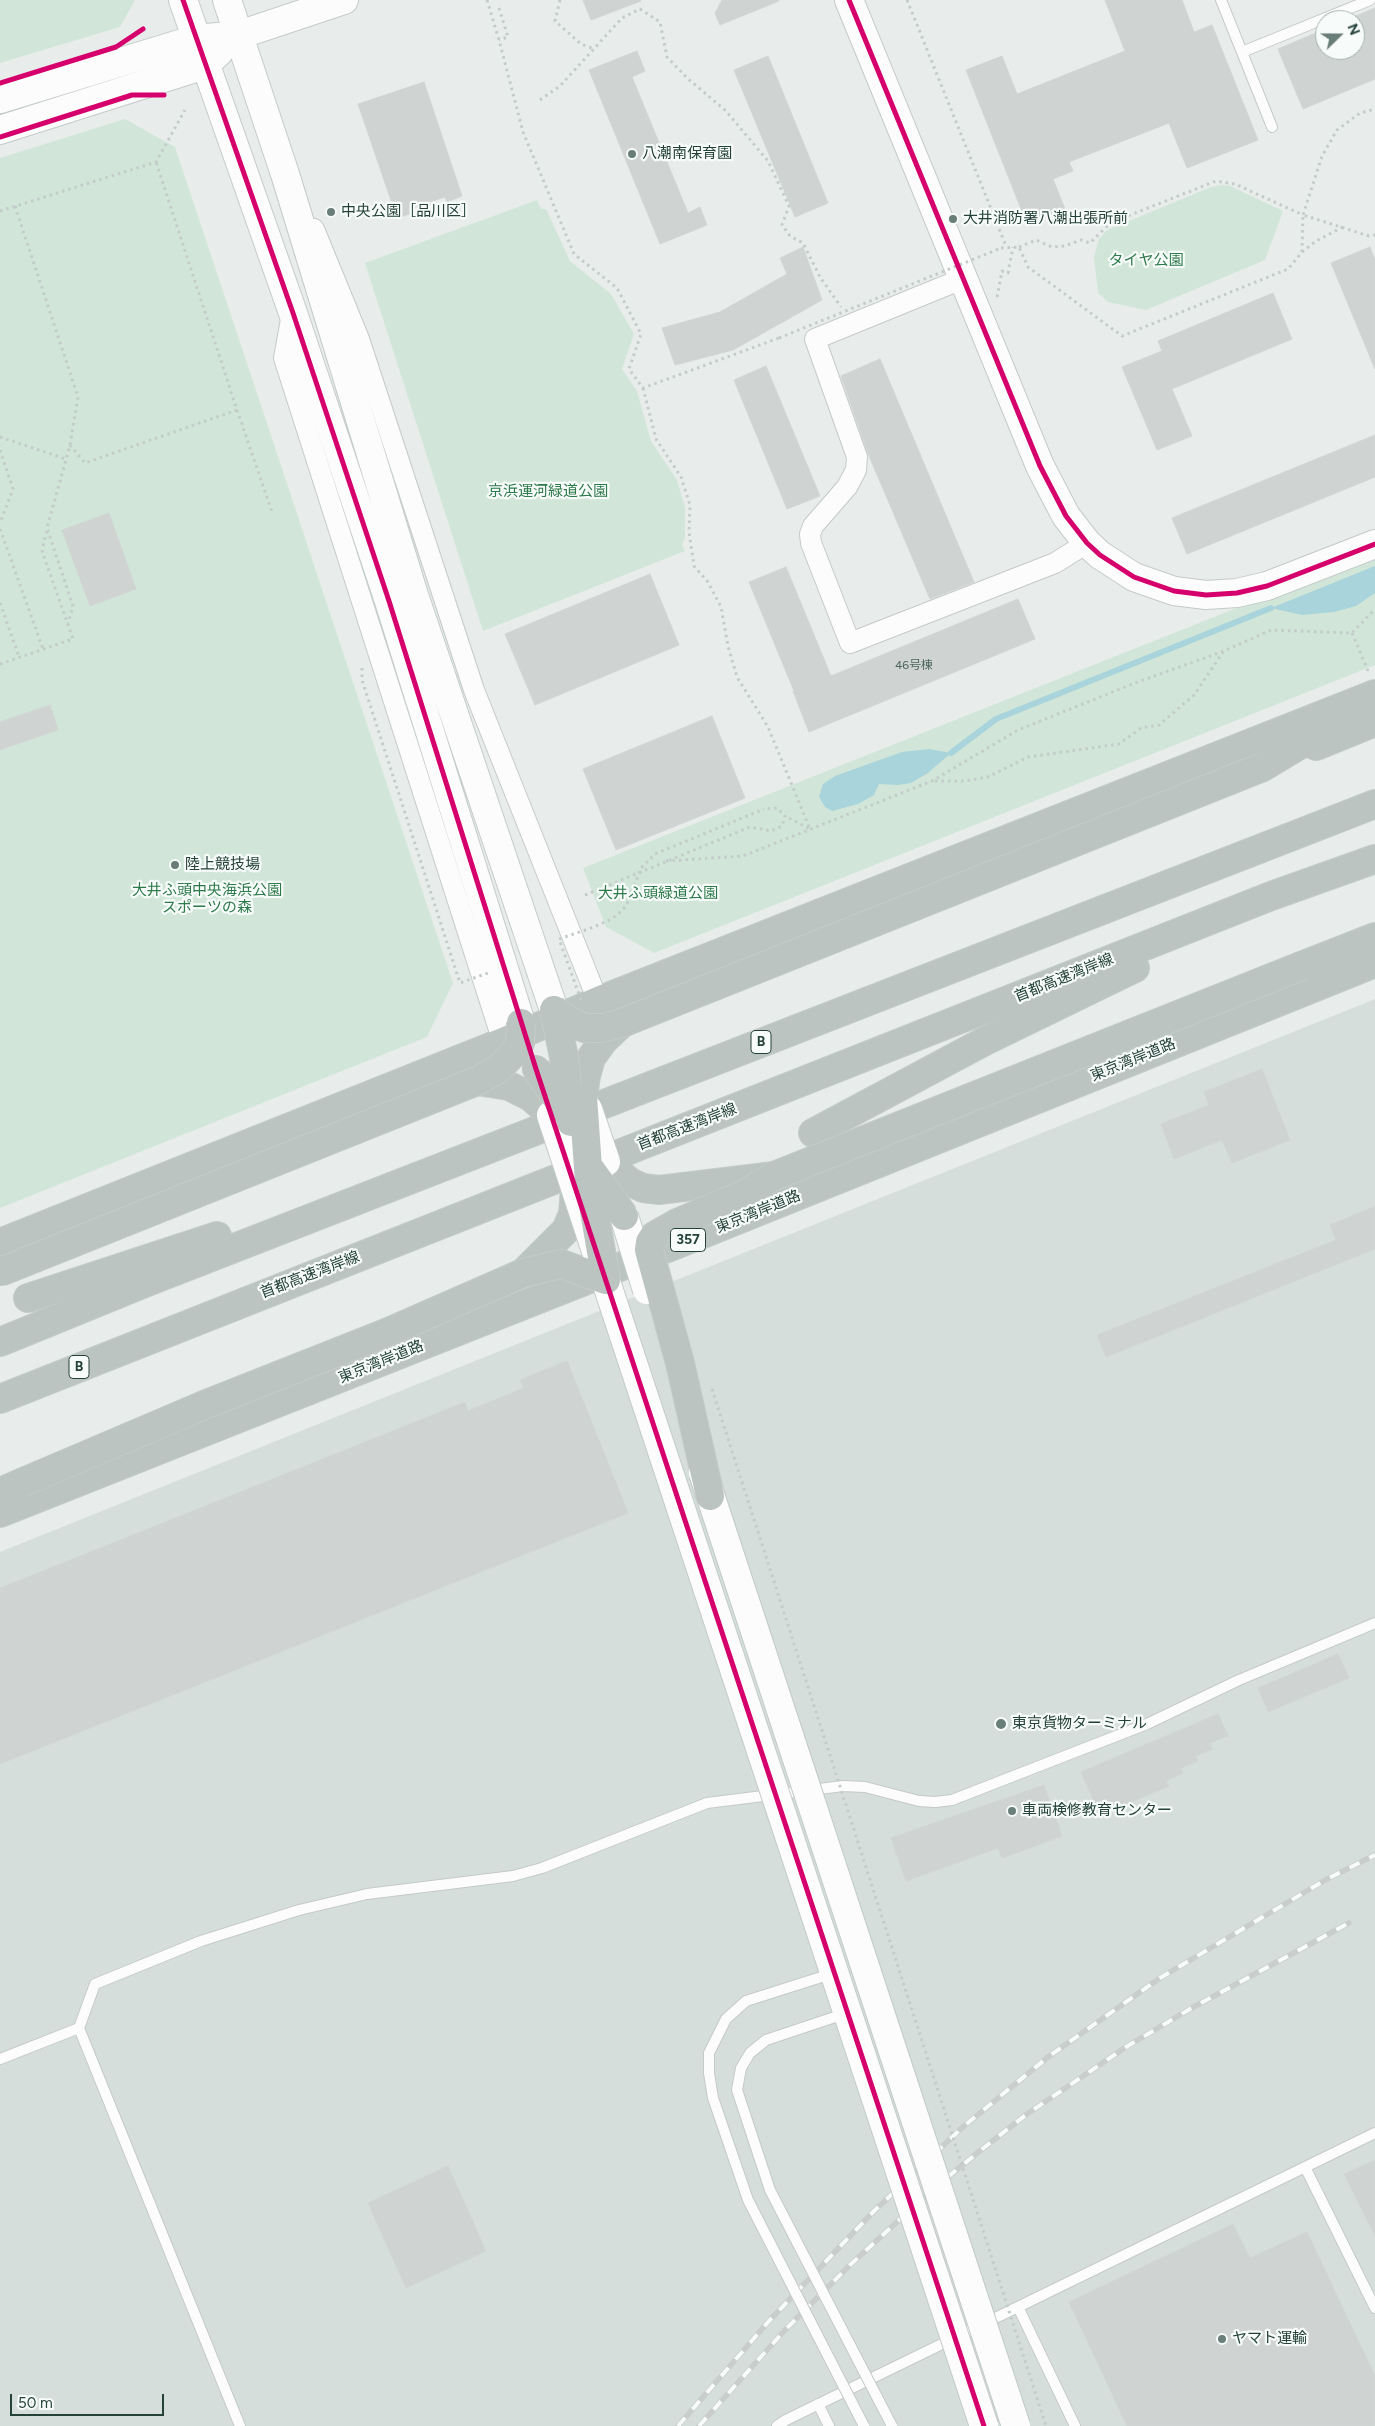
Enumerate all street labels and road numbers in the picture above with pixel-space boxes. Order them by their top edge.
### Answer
street label: 首都高速湾岸線 [1012,950,1116,1006]
road number: B [751,1030,771,1054]
street label: 東京湾岸道路 [1088,1035,1178,1085]
street label: 首都高速湾岸線 [635,1100,739,1154]
street label: 東京湾岸道路 [713,1187,803,1237]
road number: 357 [670,1228,706,1252]
street label: 首都高速湾岸線 [258,1248,362,1302]
street label: 東京湾岸道路 [336,1337,426,1387]
road number: B [69,1355,89,1378]

